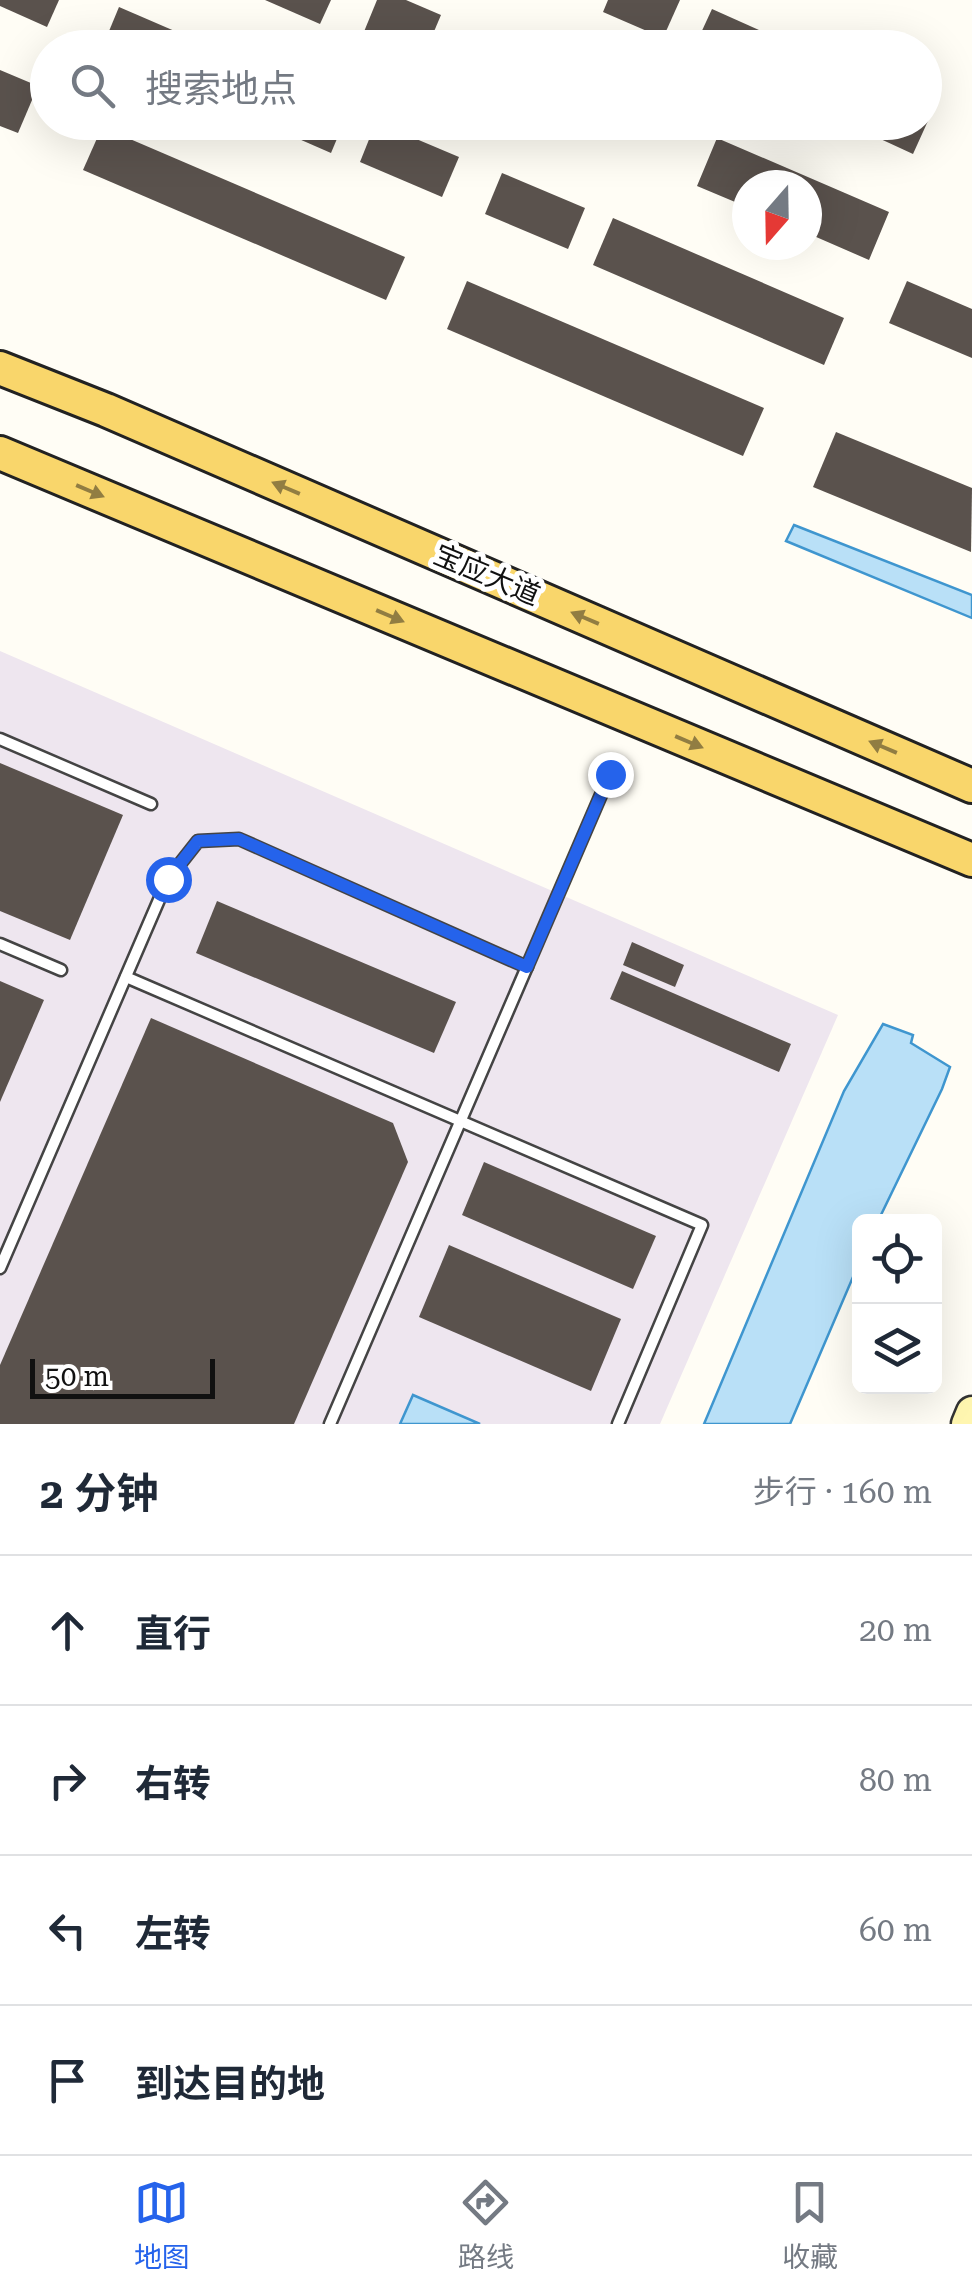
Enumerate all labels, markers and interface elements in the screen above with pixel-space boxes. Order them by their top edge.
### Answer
search box [30,30,942,140]
icon: search [65,58,120,113]
text: 搜索地点 [145,67,297,111]
north arrow [732,170,822,260]
one-way arrow [272,480,301,496]
one-way arrow [75,483,105,499]
street label: 宝应大道 [429,538,545,612]
one-way arrow [375,608,404,624]
one-way arrow [570,610,599,626]
one-way arrow [674,734,704,750]
one-way arrow [868,739,898,755]
route end [588,752,634,798]
route start [146,857,192,903]
map controls [852,1214,942,1394]
button: locate [852,1214,942,1304]
button: layers [852,1304,942,1394]
scale bar [30,1354,215,1398]
text: 50 m [45,1360,109,1393]
text: 2 分钟 [40,1469,158,1518]
text: 步行 · 160 m [753,1473,932,1511]
icon: ahead [40,1603,95,1658]
text: 20 m [859,1611,932,1649]
text: 直行 [135,1612,211,1656]
icon: right [40,1753,95,1808]
text: 80 m [859,1761,932,1799]
text: 右转 [135,1762,211,1806]
icon: left [40,1903,95,1958]
text: 60 m [859,1911,932,1949]
text: 左转 [135,1912,211,1956]
icon: arrive [40,2053,95,2108]
text: 到达目的地 [135,2062,325,2106]
tab: 地图 [134,2175,190,2275]
tab: 路线 [458,2175,514,2275]
tab: 收藏 [782,2175,838,2275]

